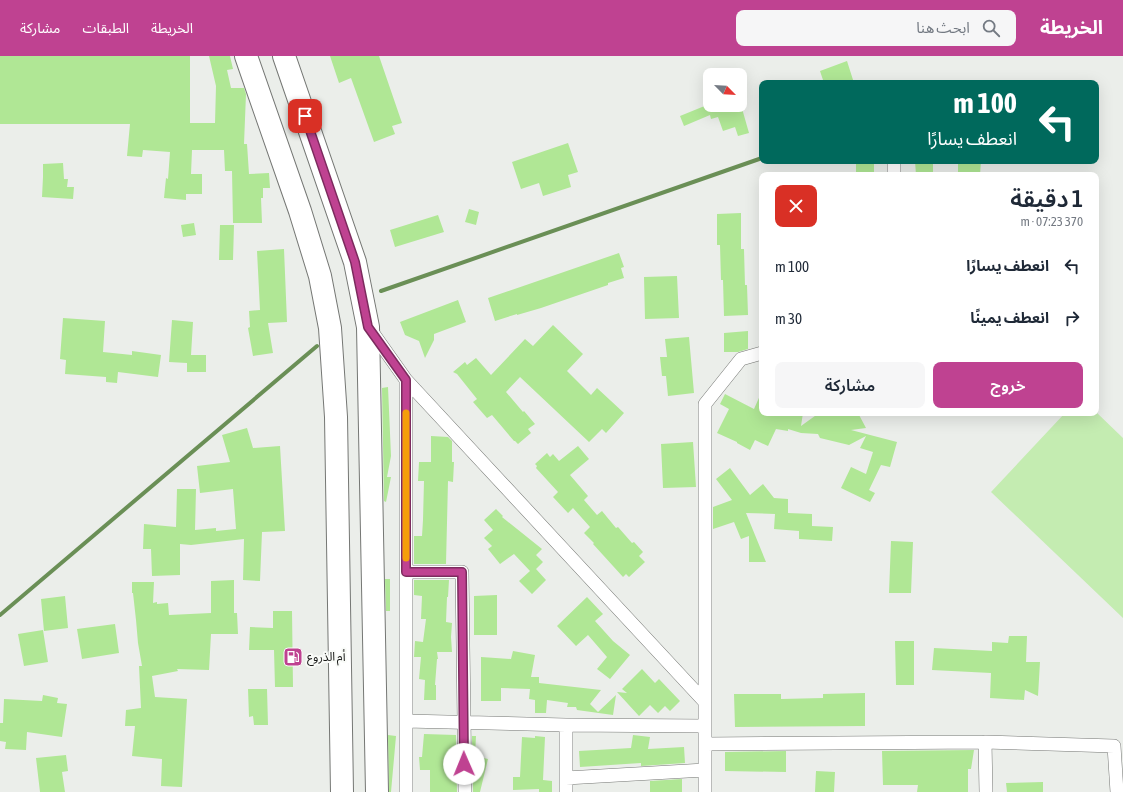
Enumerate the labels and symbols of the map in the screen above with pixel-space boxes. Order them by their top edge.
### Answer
north arrow [703,68,747,112]
pin [288,99,322,133]
fuel station icon: أم الذروع [282,646,304,668]
place label: أم الذروع [307,649,346,666]
position arrow [443,743,485,785]

